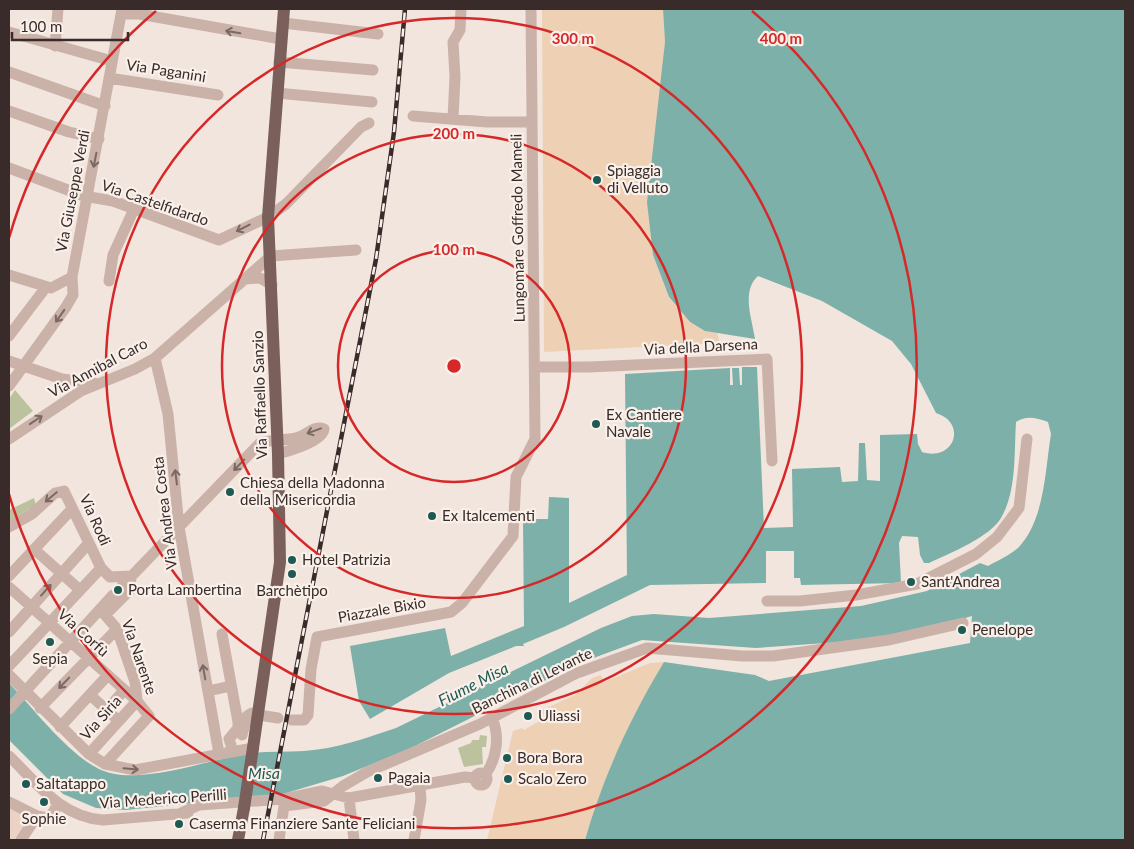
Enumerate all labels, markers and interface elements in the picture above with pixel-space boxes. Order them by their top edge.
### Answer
scale bar [12,10,129,42]
text: 100 m [20,17,62,35]
one-way arrow [226,26,242,36]
text: 300 m [552,29,594,47]
text: 400 m [760,29,802,47]
street label: Via Paganini [125,55,207,85]
text: 200 m [433,124,475,142]
street label: Via Giuseppe Verdi [51,128,93,254]
street label: Lungomare Goffredo Mameli [506,134,528,322]
one-way arrow [90,152,99,168]
place label: Spiaggia di Velluto [607,161,669,196]
marker: Spiaggia di Velluto [591,174,603,186]
street label: Via Castelfidardo [99,175,211,229]
one-way arrow [236,224,251,233]
text: 100 m [433,240,475,258]
one-way arrow [55,309,65,323]
street label: Via Raffaello Sanzio [248,330,270,460]
street label: Via Annibal Caro [45,333,150,401]
street label: Via della Darsena [644,334,758,358]
centre of rings [445,357,463,375]
place label: Ex Cantiere Navale [606,405,682,440]
one-way arrow [29,415,43,425]
marker: Ex Cantiere Navale [590,418,602,430]
one-way arrow [307,427,322,436]
street label: Via Andrea Costa [148,456,180,571]
one-way arrow [233,459,245,472]
one-way arrow [170,469,180,485]
place label: Chiesa della Madonna della Misericordia [240,473,385,508]
marker: Chiesa della Madonna della Misericordia [224,486,236,498]
street label: Via Rodi [77,491,115,548]
one-way arrow [45,492,58,503]
place label: Ex Italcementi [442,506,535,524]
marker: Ex Italcementi [426,510,438,522]
place label: Hotel Patrizia [302,550,391,568]
marker: Hotel Patrizia [286,554,298,566]
marker: Barchètipo [286,568,298,580]
place label: Sant'Andrea [921,572,1000,590]
marker: Sant'Andrea [905,576,917,588]
place label: Porta Lambertina [128,580,242,598]
place label: Barchètipo [256,581,328,599]
one-way arrow [41,584,52,597]
marker: Porta Lambertina [112,584,124,596]
street label: Piazzale Bixio [336,592,427,626]
street label: Via Corfù [54,605,113,660]
street label: Via Narente [119,617,161,697]
place label: Penelope [972,620,1033,638]
marker: Penelope [956,624,968,636]
marker: Sepia [44,636,56,648]
street label: Banchina di Levante [469,643,595,717]
place label: Sepia [32,649,68,667]
water label: Fiume Misa [434,658,511,709]
one-way arrow [199,664,209,680]
one-way arrow [58,676,70,689]
street label: Via Siria [76,692,125,743]
place label: Uliassi [538,706,580,724]
marker: Uliassi [522,710,534,722]
place label: Bora Bora [517,748,583,766]
marker: Bora Bora [501,752,513,764]
water label: Misa [248,763,280,782]
one-way arrow [123,764,139,773]
place label: Pagaia [388,768,431,786]
place label: Scalo Zero [518,769,587,787]
marker: Pagaia [372,772,384,784]
marker: Scalo Zero [502,773,514,785]
place label: Saltatappo [36,774,106,792]
marker: Saltatappo [20,778,32,790]
street label: Via Mederico Perilli [99,785,227,811]
marker: Sophie [38,796,50,808]
place label: Sophie [22,809,67,827]
place label: Caserma Finanziere Sante Feliciani [189,814,415,832]
marker: Caserma Finanziere Sante Feliciani [173,818,185,830]

